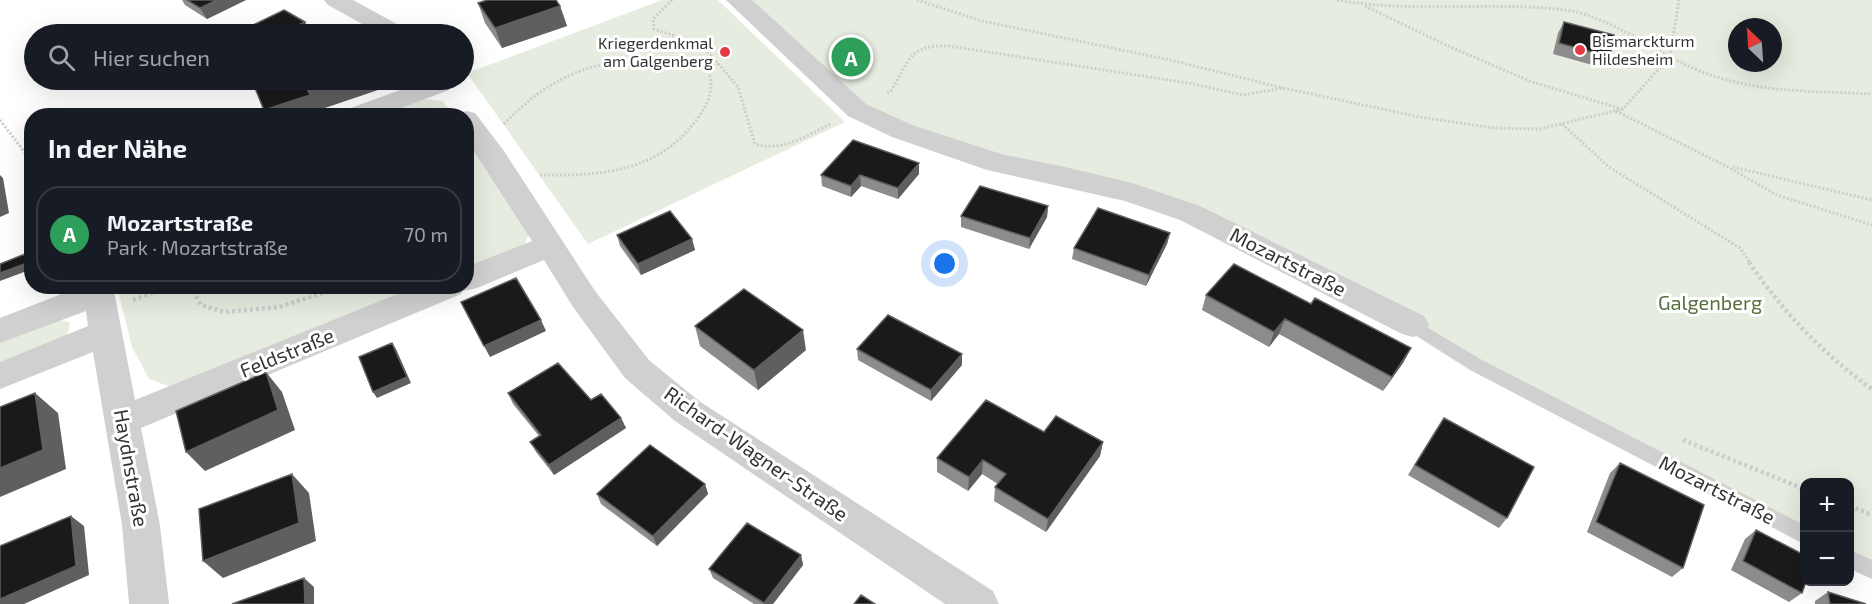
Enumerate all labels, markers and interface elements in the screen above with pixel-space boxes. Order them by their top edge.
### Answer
north arrow [1728,18,1782,72]
search box [24,24,474,90]
place label: Bismarckturm Hildesheim [1592,31,1695,68]
place label: Kriegerdenkmal am Galgenberg [598,33,713,70]
pin: A [832,34,870,80]
icon: search [45,41,78,74]
marker: Bismarckturm Hildesheim [1573,43,1587,57]
text: Hier suchen [93,44,210,70]
marker: Kriegerdenkmal am Galgenberg [718,45,732,59]
text: In der Nähe [48,132,187,163]
text: Mozartstraße [107,209,253,235]
text: A [63,222,76,246]
text: 70 m [404,222,448,246]
street label: Mozartstraße [1227,222,1350,301]
text: Park · Mozartstraße [107,235,288,259]
your location [930,249,959,278]
park label: Galgenberg [1658,290,1762,314]
street label: Feldstraße [236,322,337,382]
street label: Richard-Wagner-Straße [660,381,853,526]
street label: Haydnstraße [110,407,154,528]
street label: Mozartstraße [1656,450,1779,529]
map controls [1800,478,1854,586]
button: + [1800,478,1854,532]
button: − [1800,532,1854,586]

